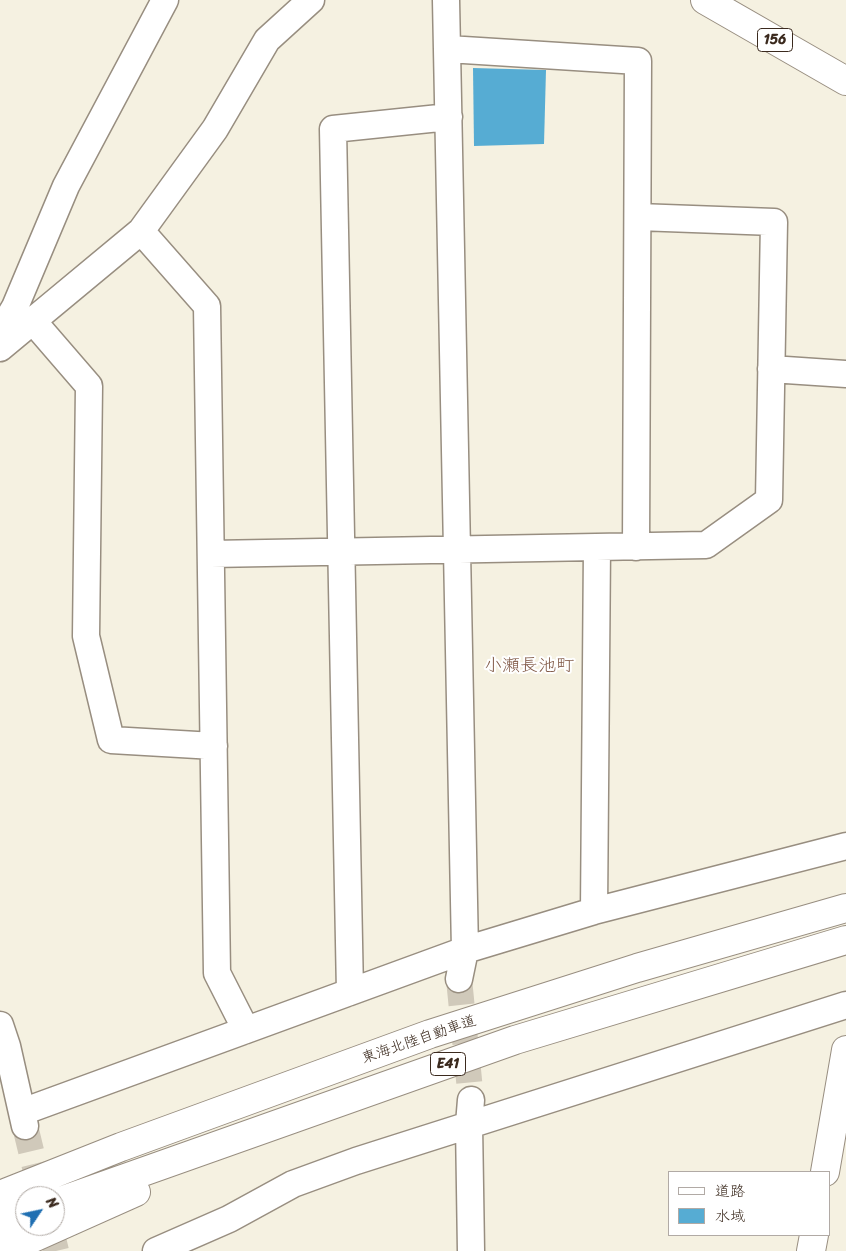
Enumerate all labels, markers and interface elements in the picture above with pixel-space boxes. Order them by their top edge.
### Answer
road number: 156 [758,28,792,52]
district label: 小瀬長池町 [484,655,574,677]
street label: 東海北陸自動車道 [359,1012,479,1068]
road number: E41 [430,1052,466,1076]
legend [668,1171,831,1236]
text: 道路 [715,1178,745,1204]
north arrow [15,1186,65,1236]
text: N [39,1192,65,1214]
text: 水域 [715,1203,745,1229]

